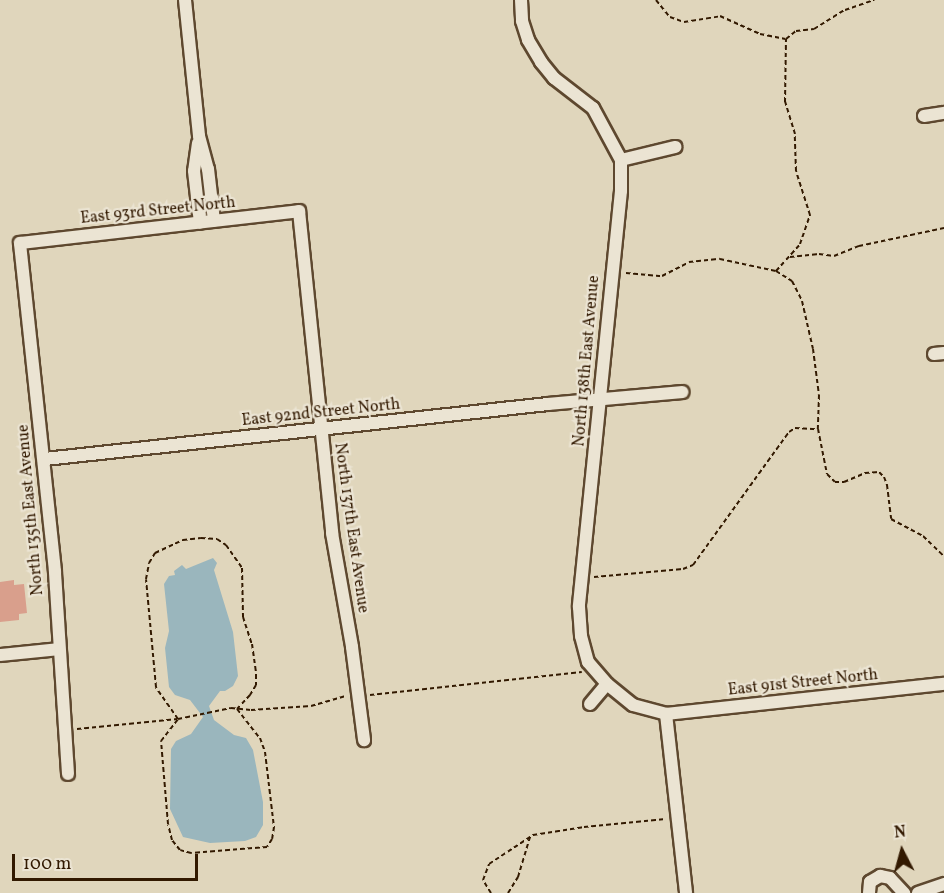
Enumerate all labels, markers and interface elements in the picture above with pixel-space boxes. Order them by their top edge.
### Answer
street label: East 93rd Street North [80,193,236,229]
street label: North 138th East Avenue [570,275,604,447]
street label: East 92nd Street North [241,395,401,431]
street label: North 135th East Avenue [14,424,48,596]
street label: North 137th East Avenue [330,442,372,614]
street label: East 91st Street North [727,666,879,700]
north arrow [872,821,932,881]
text: N [893,822,907,845]
scale bar [15,842,201,880]
text: 100 m [23,852,72,877]

